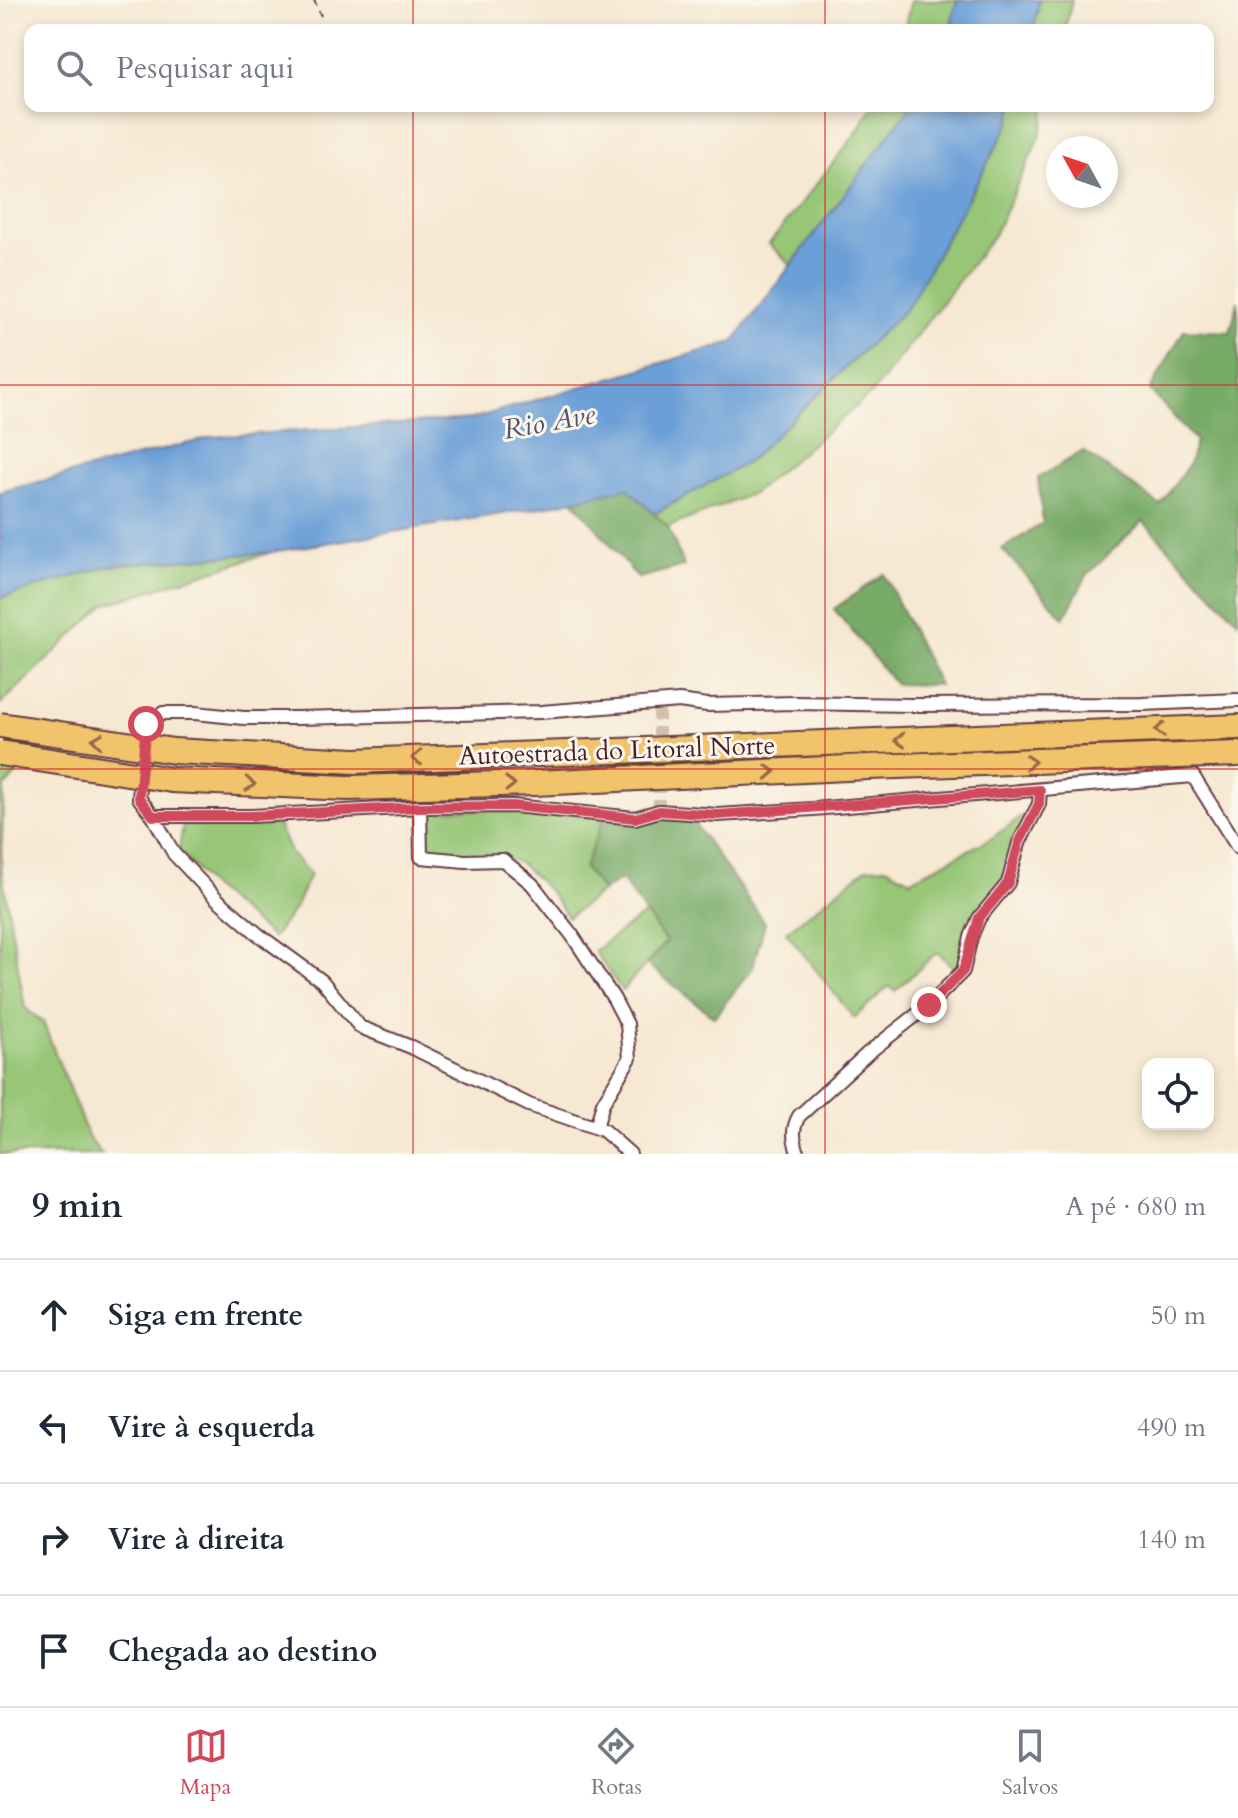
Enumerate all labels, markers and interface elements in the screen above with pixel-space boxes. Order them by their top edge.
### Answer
search box [24,24,1214,112]
icon: search [52,46,96,90]
text: Pesquisar aqui [116,48,294,89]
north arrow [1046,136,1118,208]
water label: Rio Ave [500,395,598,449]
route start [128,706,164,742]
one-way arrow [1153,721,1166,738]
street label: Autoestrada do Litoral Norte [458,727,776,774]
one-way arrow [893,731,906,748]
one-way arrow [90,732,104,749]
one-way arrow [410,750,423,767]
one-way arrow [1024,753,1037,770]
one-way arrow [764,763,777,780]
one-way arrow [244,775,257,792]
one-way arrow [504,775,517,792]
route end [911,987,947,1023]
map controls [1142,1058,1214,1130]
button: locate [1142,1058,1214,1130]
text: 9 min [32,1183,123,1229]
text: A pé · 680 m [1065,1189,1206,1224]
icon: ahead [32,1293,76,1337]
text: Siga em frente [108,1295,303,1336]
text: 50 m [1150,1298,1206,1333]
icon: left [32,1405,76,1449]
text: Vire à esquerda [108,1407,315,1448]
text: 490 m [1137,1410,1206,1445]
icon: right [32,1517,76,1561]
text: Vire à direita [108,1519,285,1560]
text: 140 m [1137,1522,1206,1557]
icon: arrive [32,1629,76,1673]
text: Chegada ao destino [108,1631,377,1672]
tab: Mapa [180,1724,231,1802]
tab: Rotas [591,1724,642,1802]
tab: Salvos [1002,1724,1058,1802]

